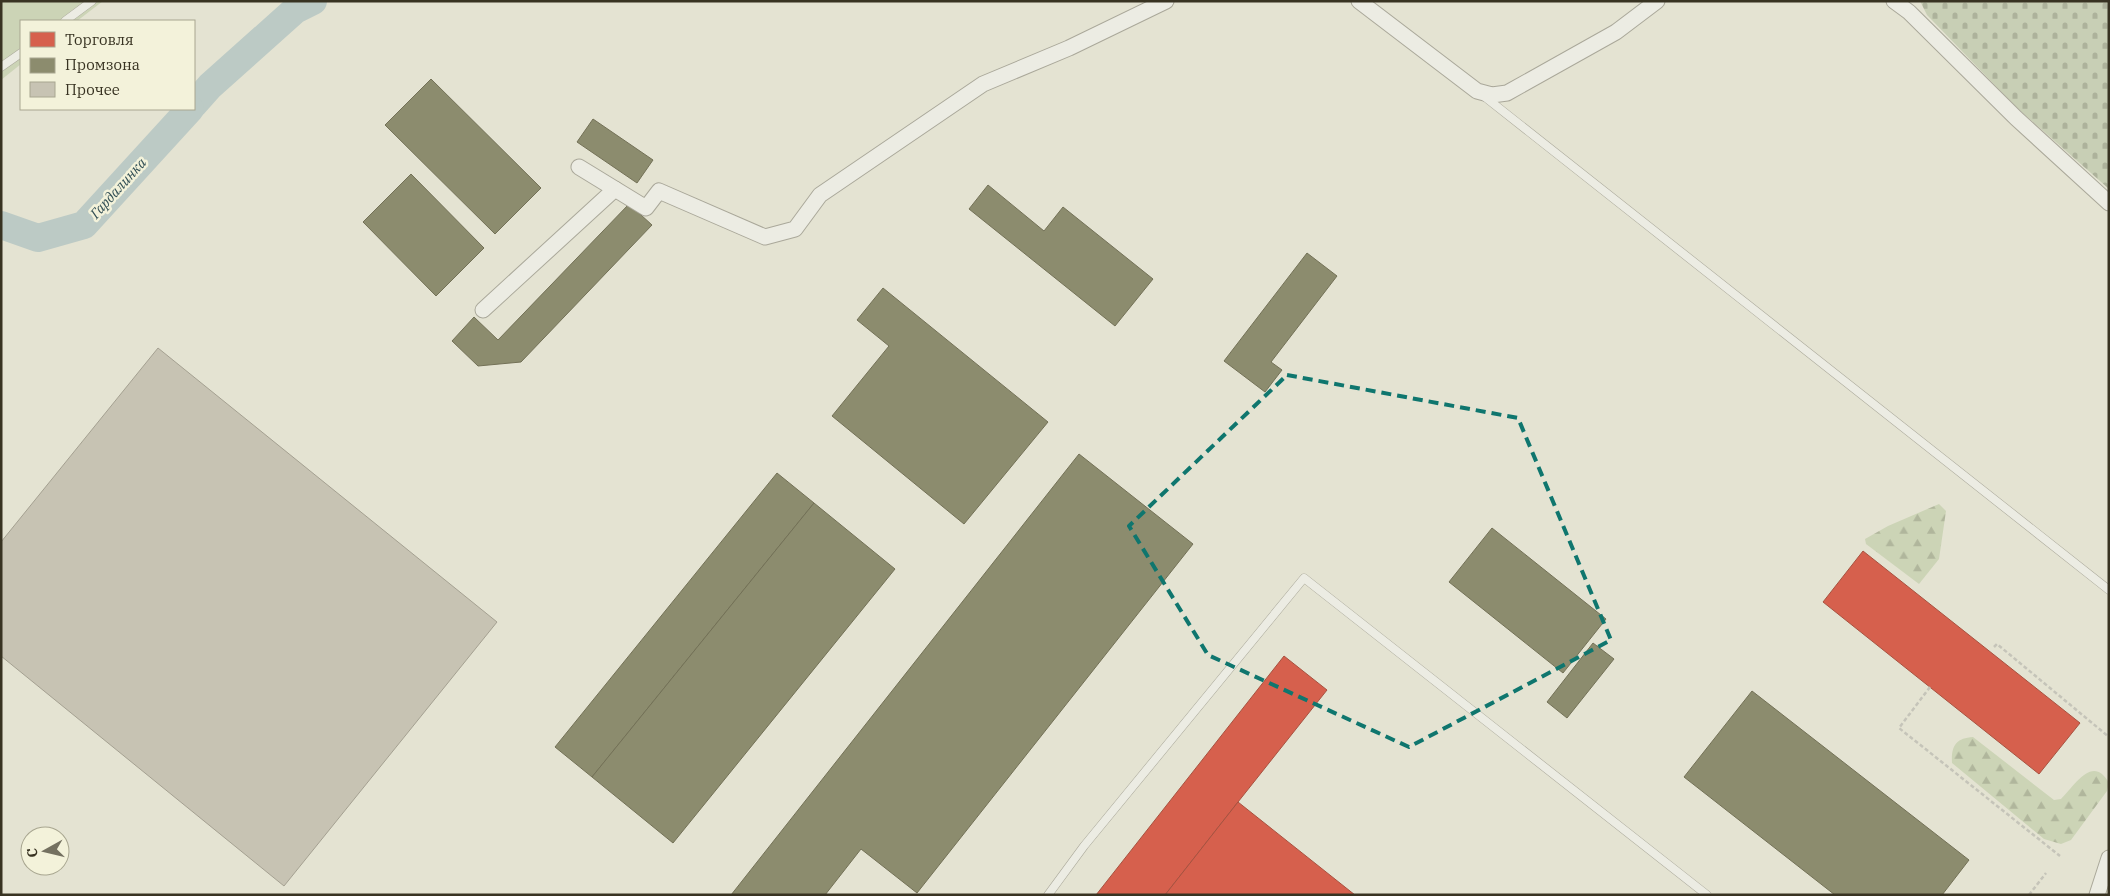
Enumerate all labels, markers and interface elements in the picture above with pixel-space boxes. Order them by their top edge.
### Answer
legend [20,20,195,110]
text: Торговля [65,30,134,49]
text: Промзона [65,55,140,74]
text: Прочее [65,80,120,99]
water label: Гардалинка [85,154,150,223]
north arrow [20,826,70,876]
text: С [23,847,42,859]

